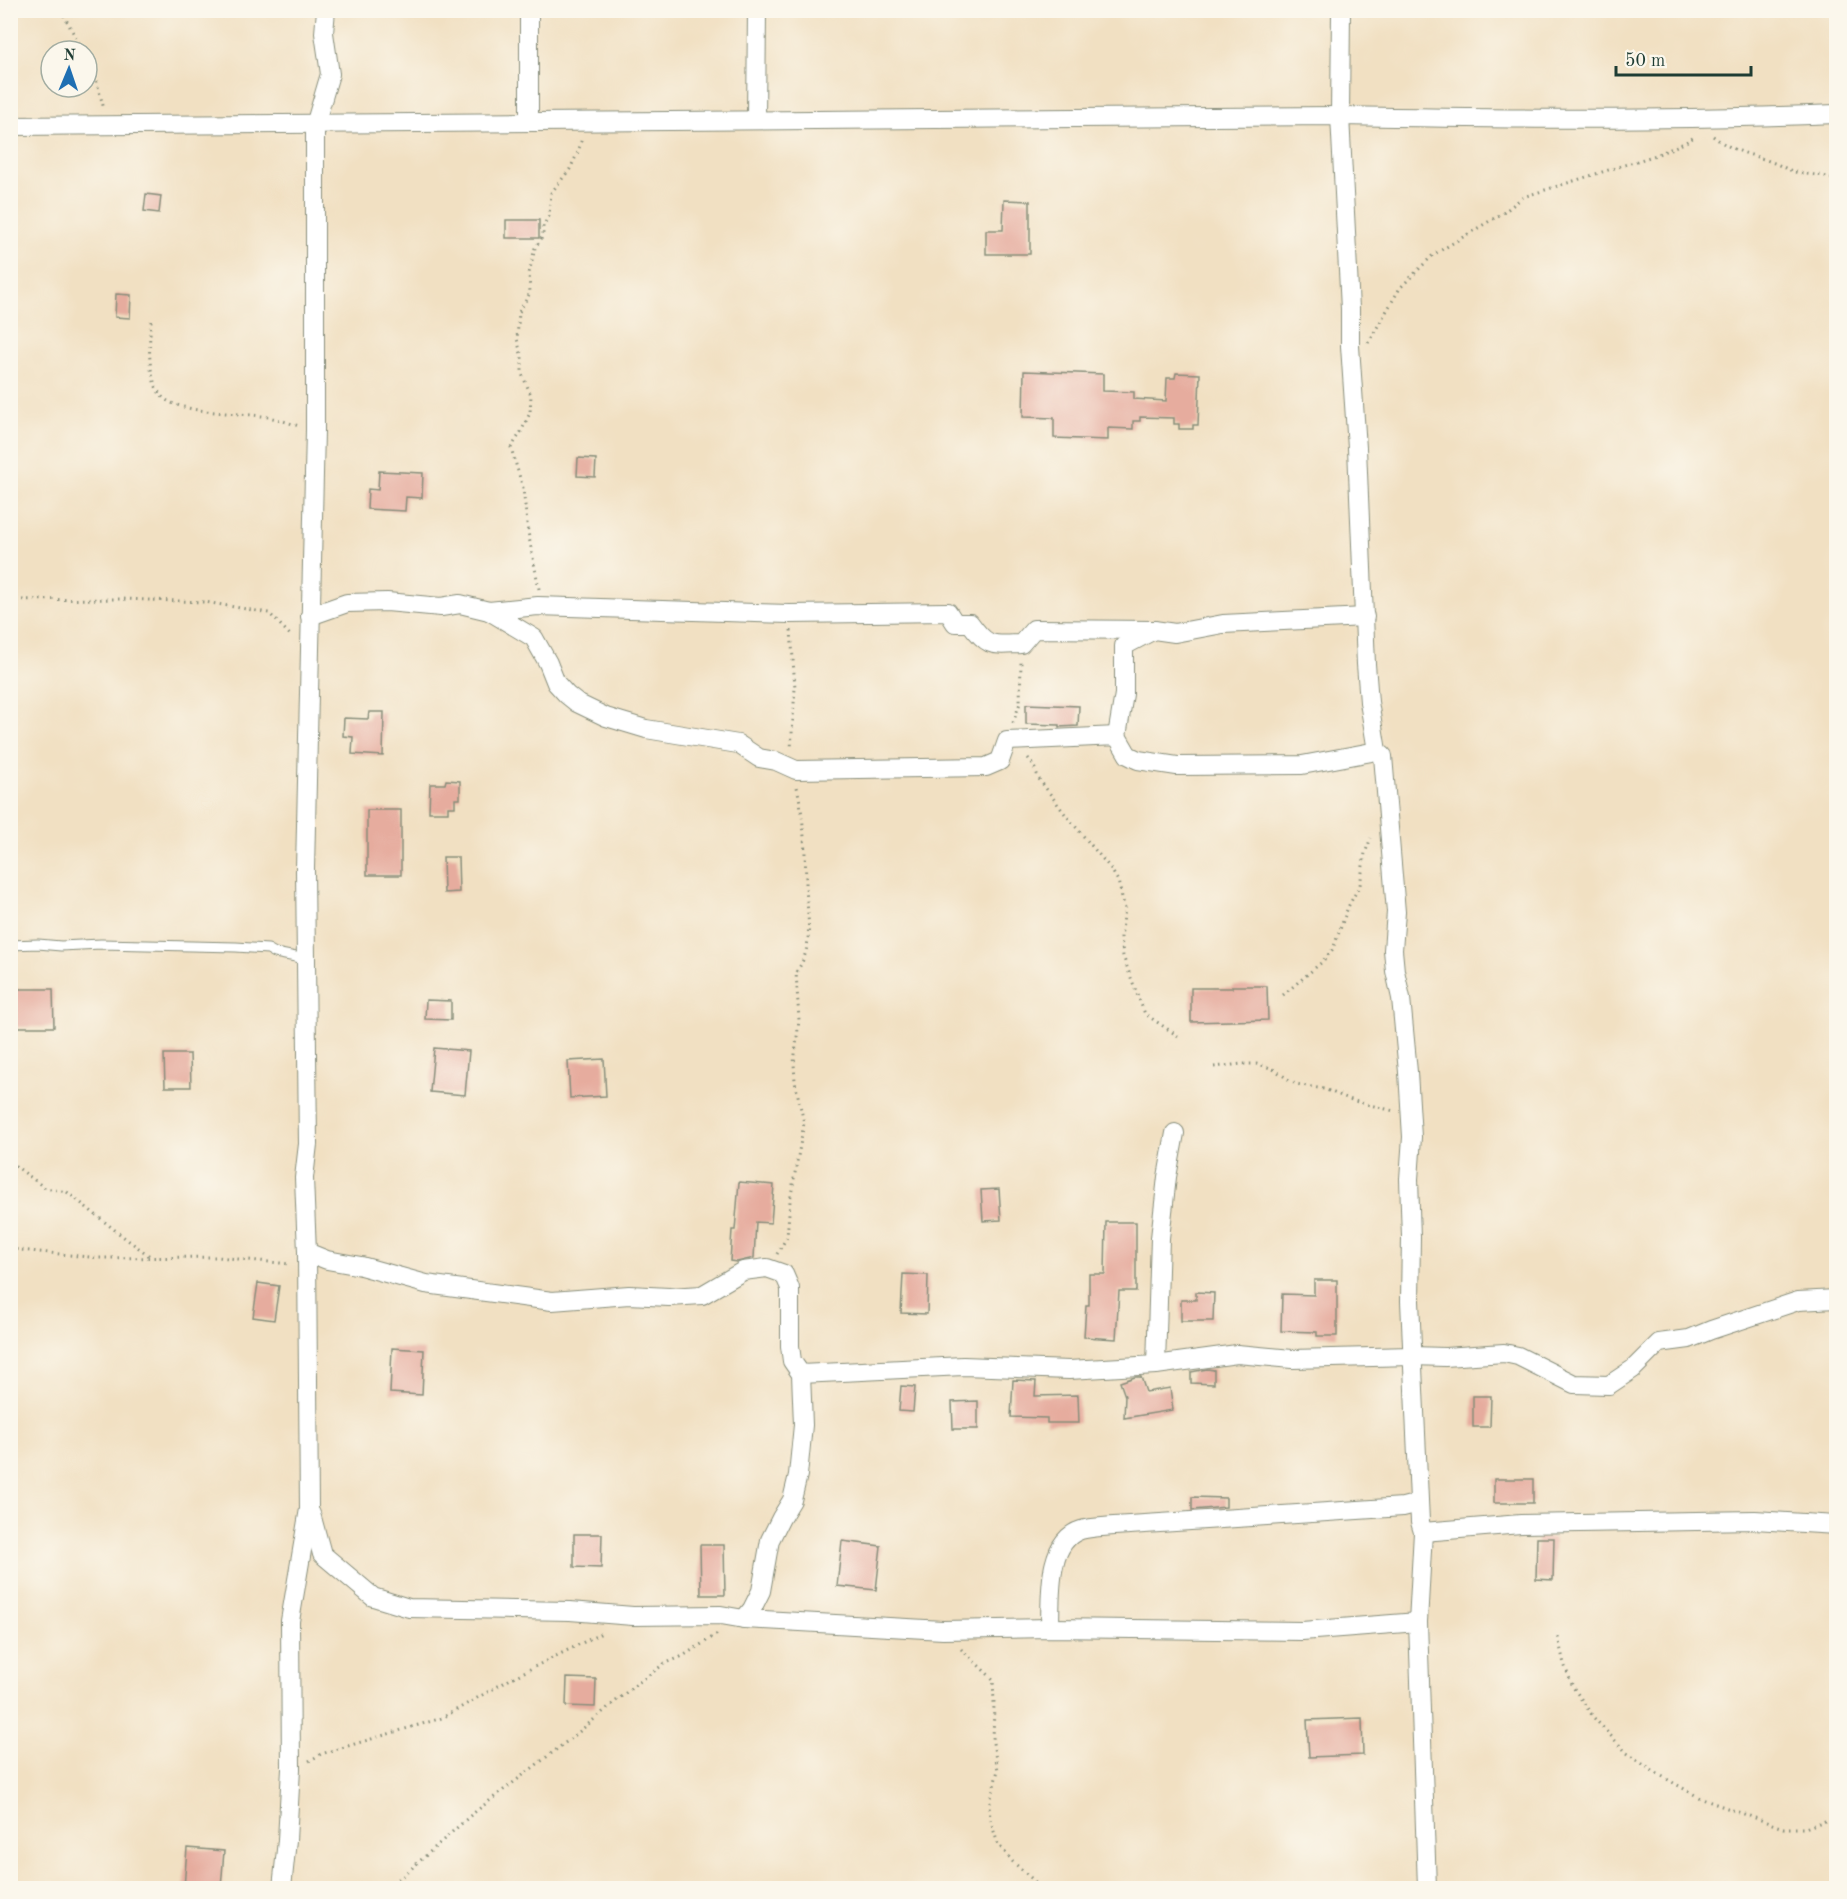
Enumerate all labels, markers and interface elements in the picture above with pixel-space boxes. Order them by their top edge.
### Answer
north arrow [39,39,99,99]
scale bar [1616,39,1751,77]
text: N [63,48,77,64]
text: 50 m [1625,52,1665,70]

